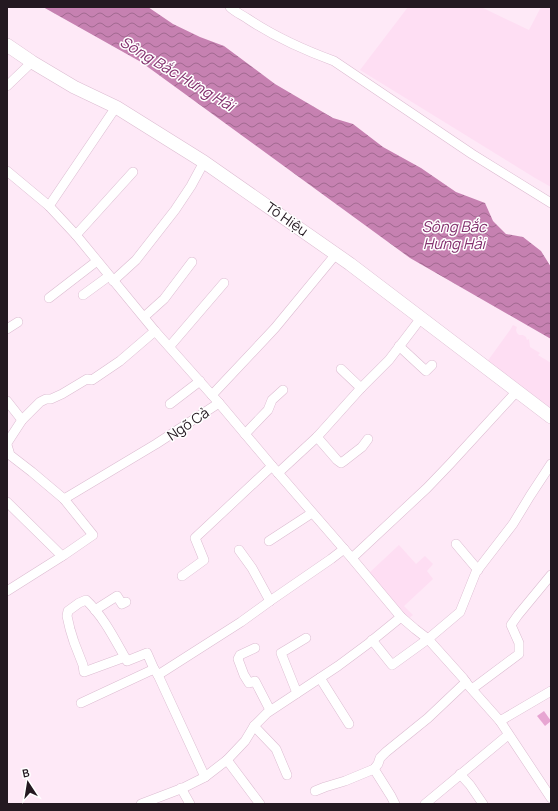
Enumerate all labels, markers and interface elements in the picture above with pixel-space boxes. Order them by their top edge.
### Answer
water label: Sông Bắc Hưng Hải [116,31,240,117]
street label: Tô Hiệu [262,197,312,240]
water label: Sông Bắc Hưng Hải [422,216,488,254]
street label: Ngõ Cả [163,403,212,445]
north arrow [8,763,48,803]
text: B [21,765,31,781]

